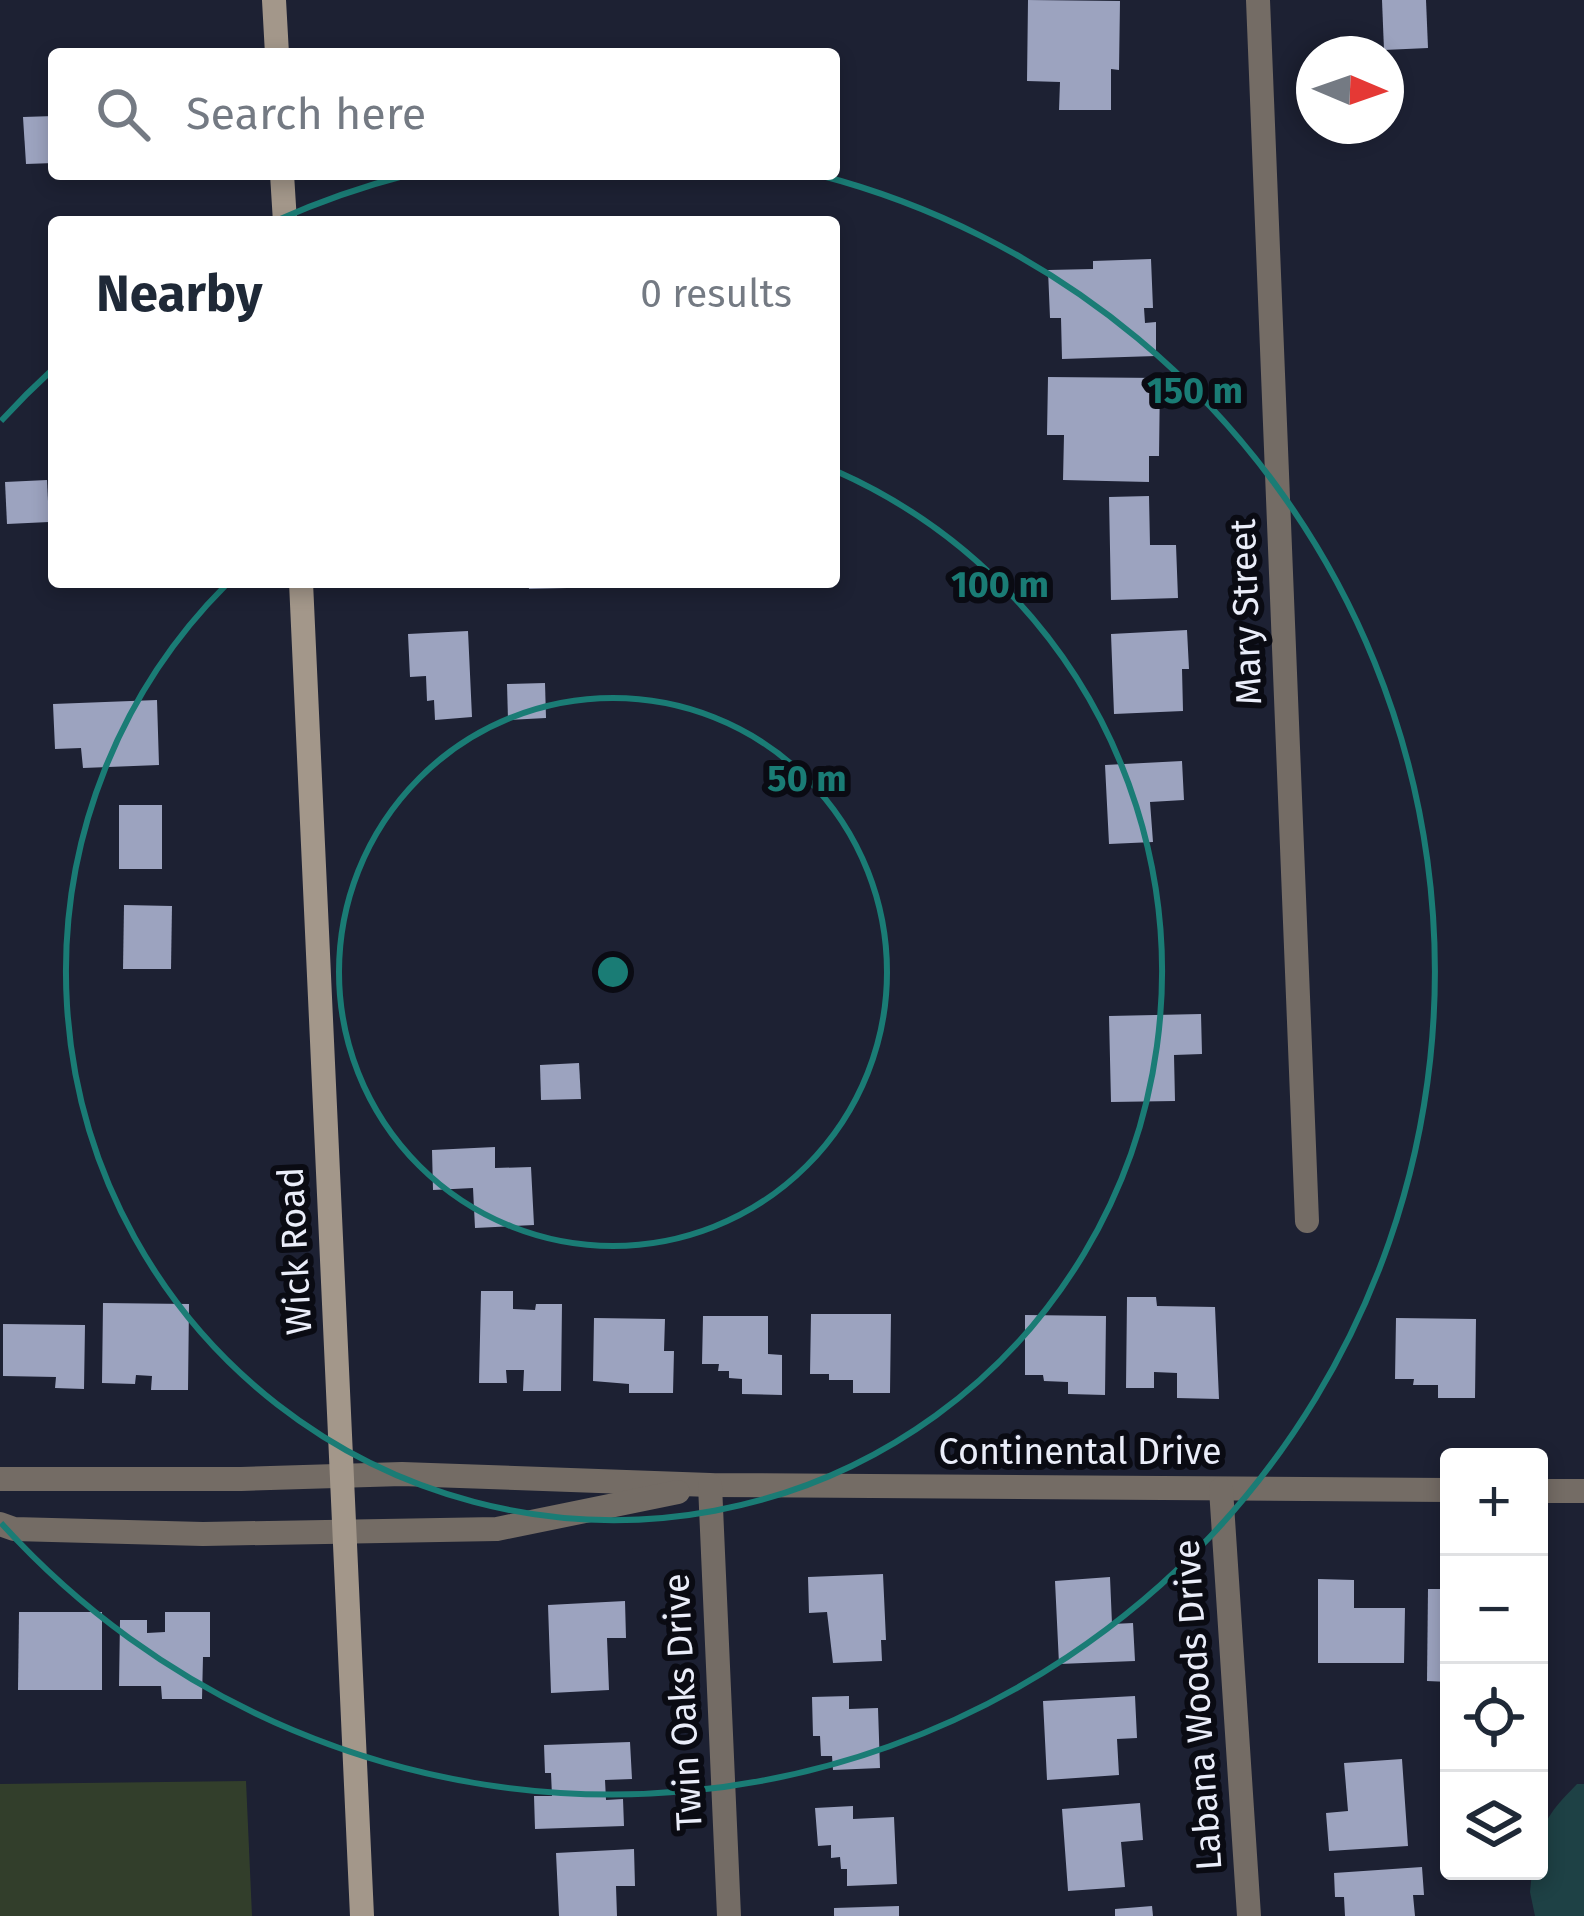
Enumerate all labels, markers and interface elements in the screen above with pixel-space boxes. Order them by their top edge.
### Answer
north arrow [1296,36,1404,144]
search box [48,48,840,180]
icon: search [90,81,156,147]
text: Search here [186,87,426,141]
text: Nearby [96,263,262,325]
text: 0 results [640,271,792,317]
text: 150 m [1147,369,1243,413]
street label: Mary Street [1221,518,1271,706]
text: 100 m [951,563,1049,607]
text: 50 m [767,757,847,801]
centre of rings [592,951,634,993]
street label: Wick Road [269,1166,321,1336]
street label: Continental Drive [939,1430,1222,1474]
map controls [1440,1448,1548,1880]
button: + [1440,1448,1548,1556]
street label: Labana Woods Drive [1164,1538,1232,1872]
button: − [1440,1556,1548,1664]
street label: Twin Oaks Drive [654,1572,712,1832]
button: locate [1440,1664,1548,1772]
button: layers [1440,1772,1548,1880]

